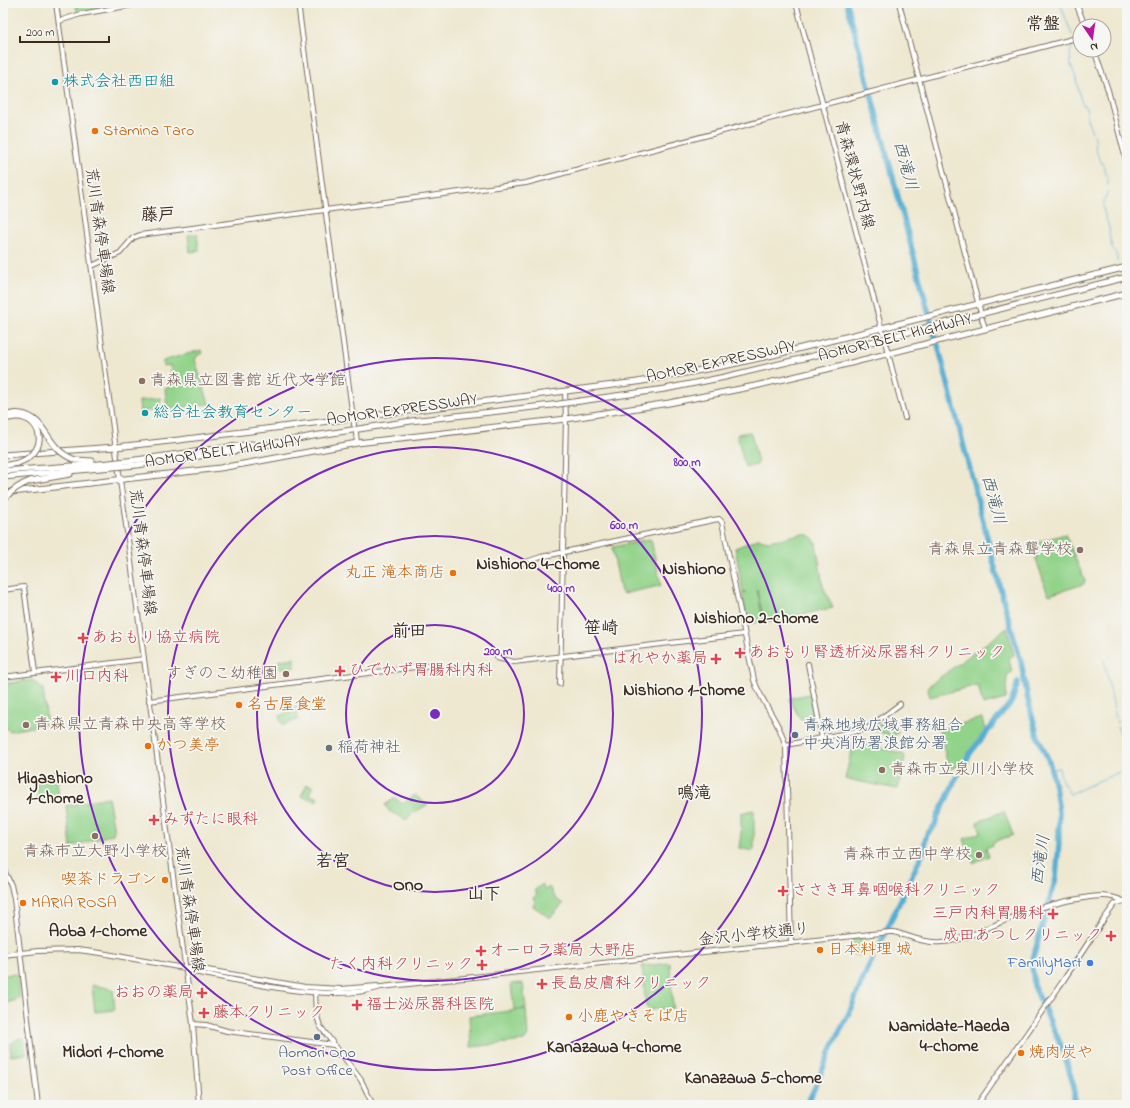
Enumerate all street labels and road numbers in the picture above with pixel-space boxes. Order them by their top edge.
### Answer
street label: 青森環状野内線 [828,118,880,232]
street label: 荒川青森停車場線 [78,166,120,296]
street label: AOMORI BELT HIGHWAY [816,307,975,369]
street label: AOMORI EXPRESSWAY [644,334,799,390]
street label: AOMORI EXPRESSWAY [325,387,480,432]
street label: AOMORI BELT HIGHWAY [143,429,303,475]
street label: 荒川青森停車場線 [122,487,162,617]
street label: 荒川青森停車場線 [168,844,210,974]
street label: 金沢小学校通り [697,917,811,953]

